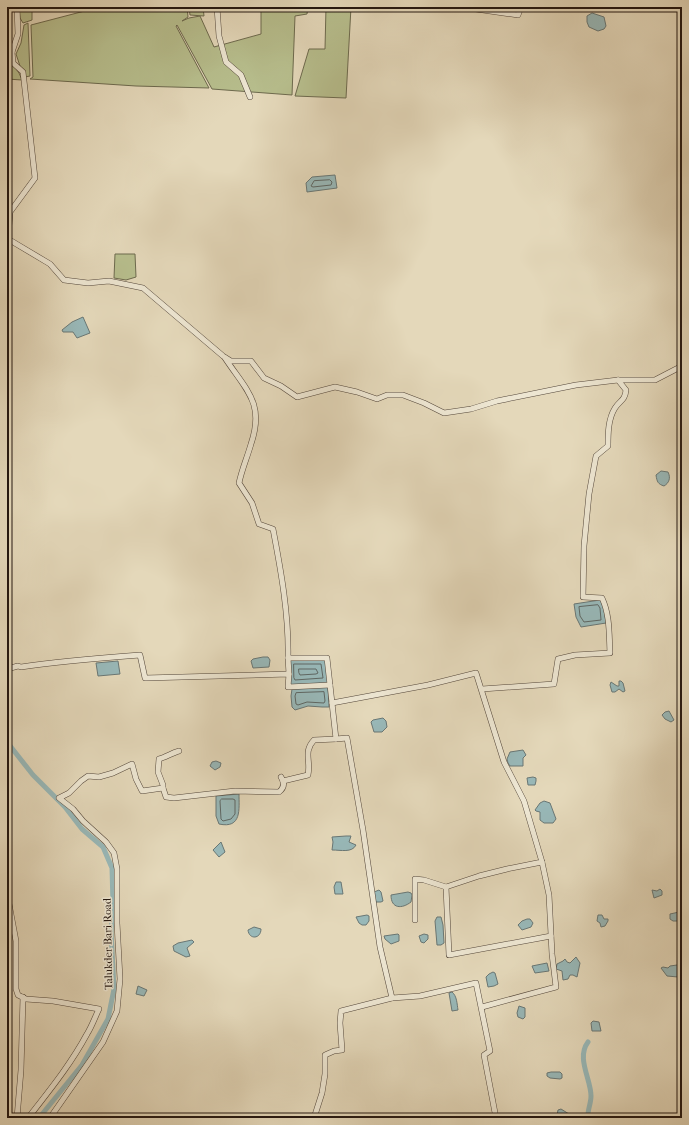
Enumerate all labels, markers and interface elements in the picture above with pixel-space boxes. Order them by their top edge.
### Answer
street label: Talukder Bari Road [101,897,115,990]

